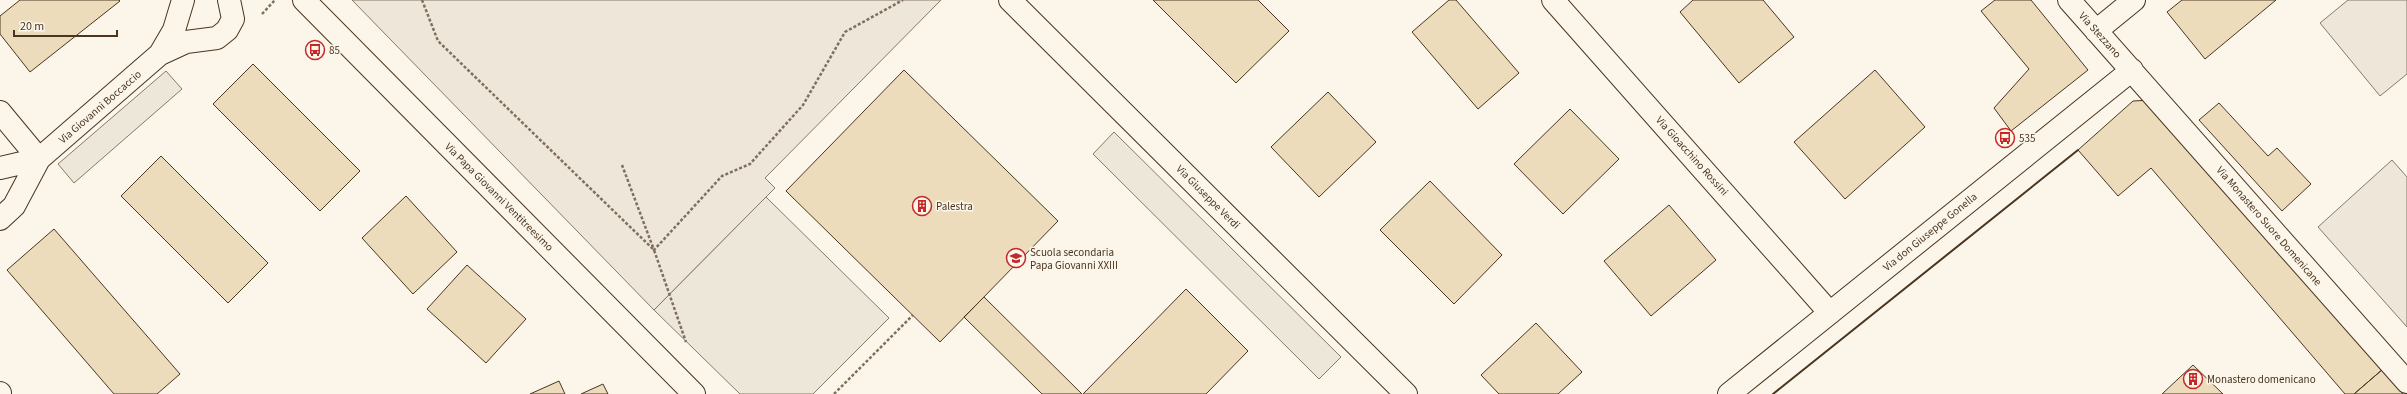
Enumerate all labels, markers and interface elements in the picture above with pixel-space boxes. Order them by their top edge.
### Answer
street label: Via Stezzano [2075,9,2125,61]
scale bar [14,12,117,38]
text: 20 m [20,18,44,35]
bus stop icon: 85 [304,39,326,61]
place label: 85 [329,43,340,58]
street label: Via Giovanni Boccaccio [55,67,145,147]
street label: Via Gioacchino Rossini [1652,113,1732,199]
bus stop icon: 535 [1994,127,2016,149]
place label: 535 [2019,131,2035,146]
street label: Via Papa Giovanni Ventitreesimo [441,139,557,255]
street label: Via Giuseppe Verdi [1173,162,1243,232]
street label: Via Monastero Suore Domenicane [2213,163,2326,289]
street label: Via don Giuseppe Gonella [1880,189,1980,275]
building icon: Palestra [911,195,933,217]
place label: Palestra [936,199,973,214]
place label: Scuola secondaria Papa Giovanni XXIII [1030,245,1118,273]
school or university icon: Scuola secondaria Papa Giovanni XXIII [1005,247,1027,269]
building icon: Monastero domenicano [2182,368,2204,390]
place label: Monastero domenicano [2207,372,2316,387]

